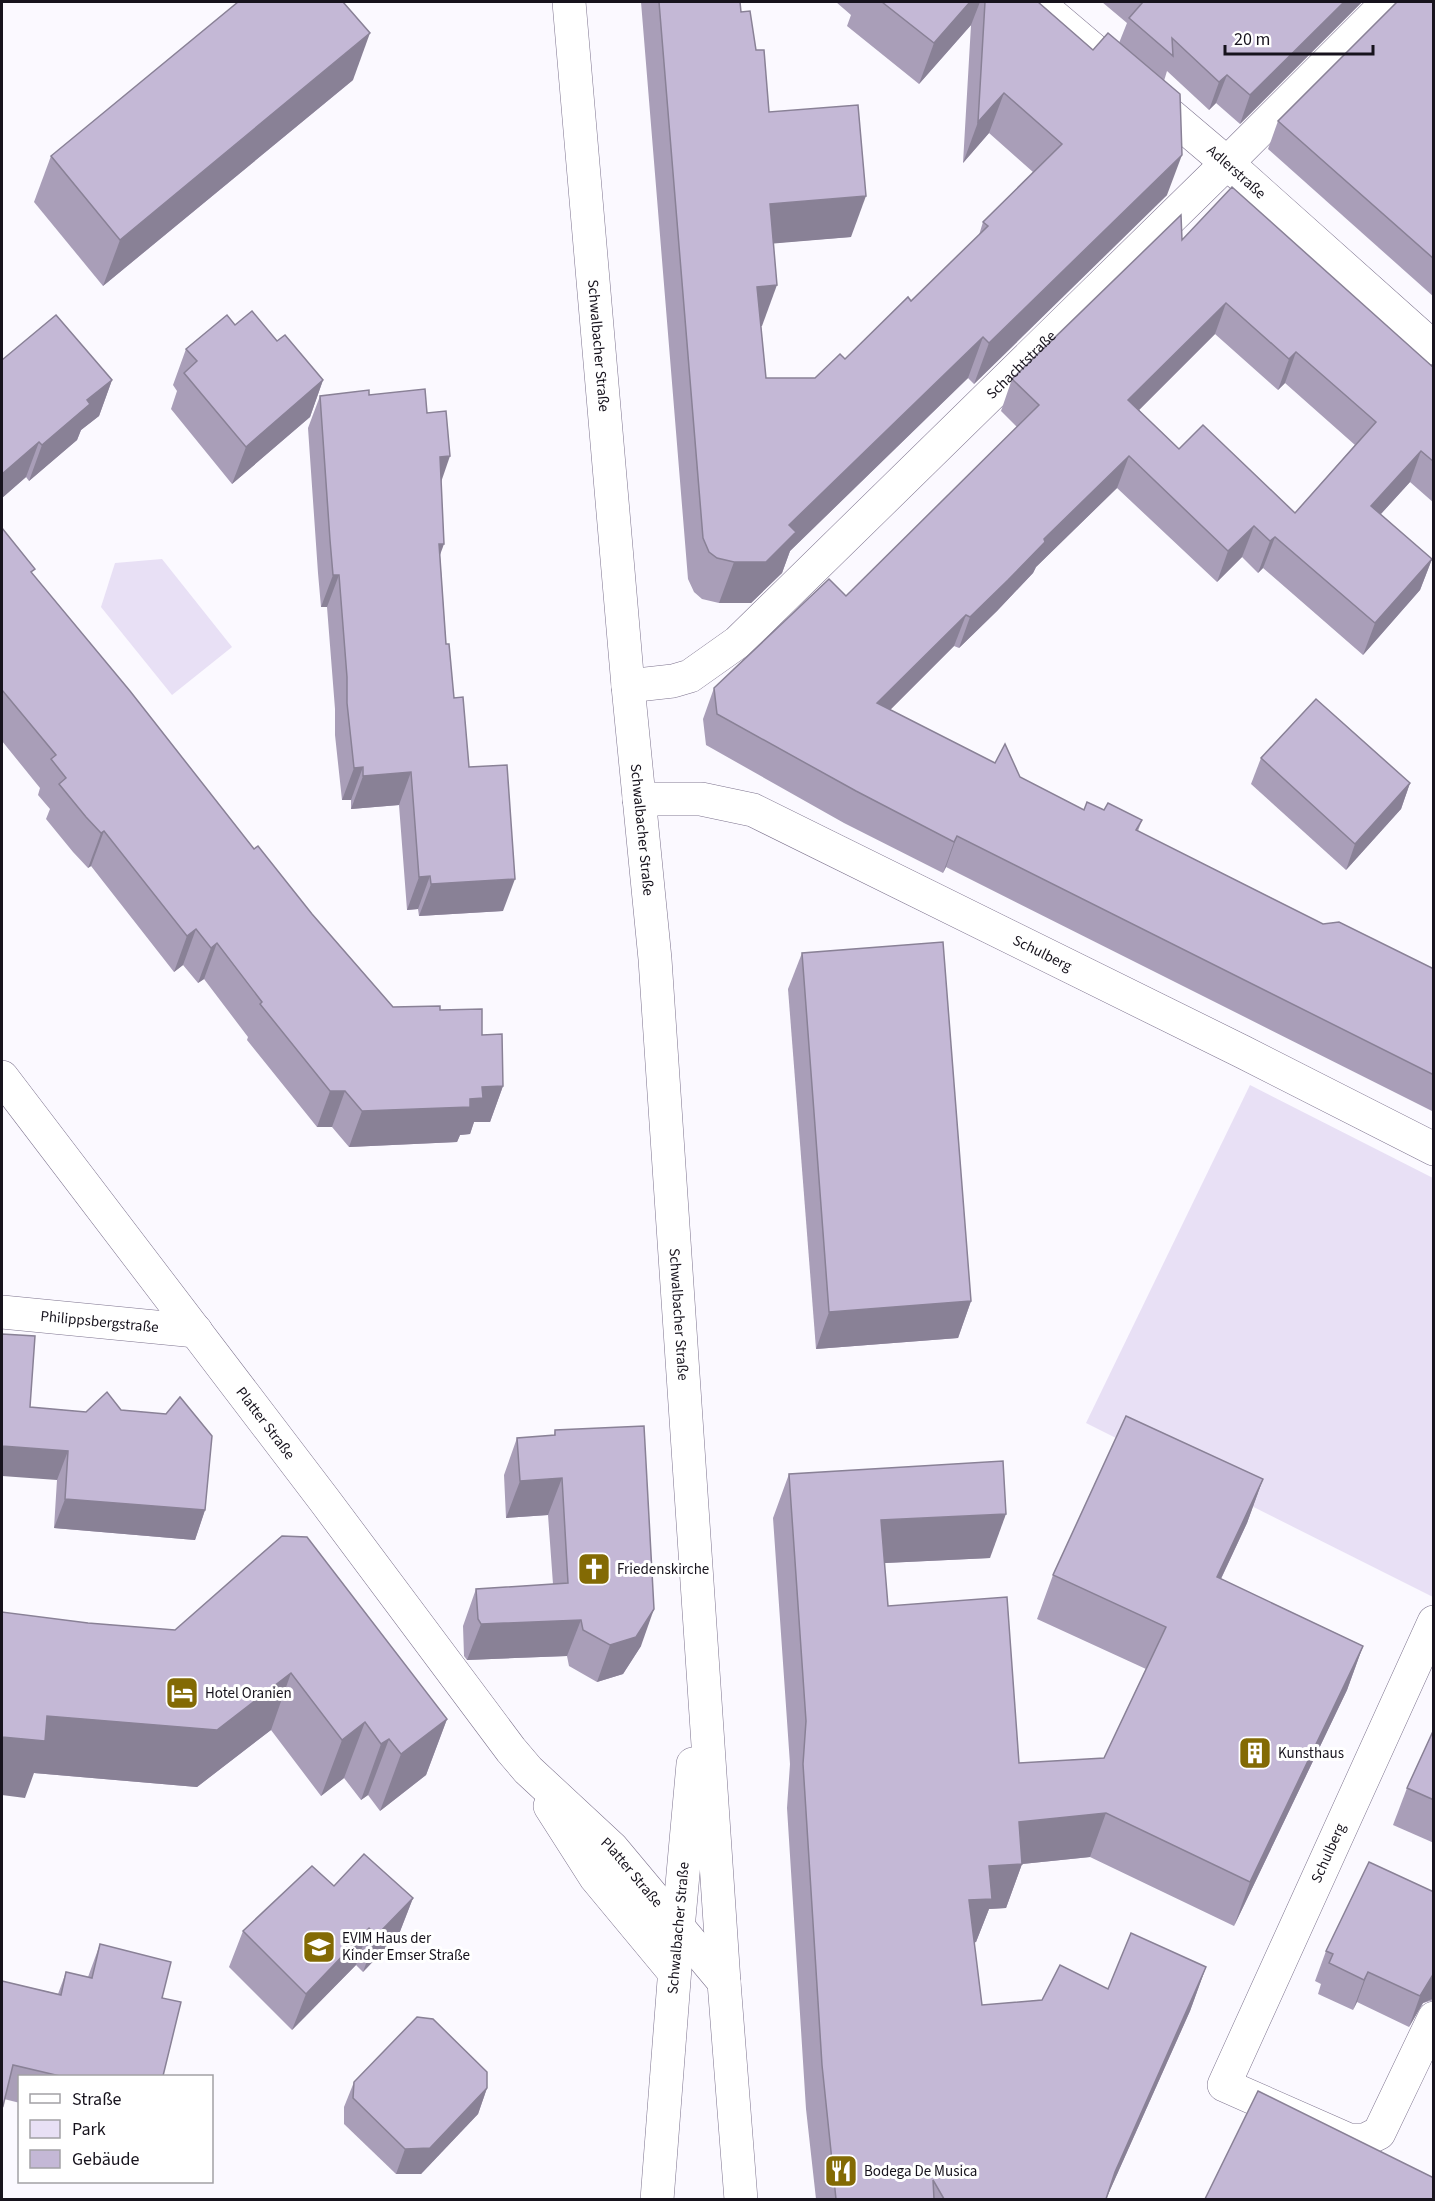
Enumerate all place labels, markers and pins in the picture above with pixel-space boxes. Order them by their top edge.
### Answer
church icon: Friedenskirche [576,1551,612,1587]
place label: Friedenskirche [617,1559,709,1580]
hotel icon: Hotel Oranien [164,1675,200,1711]
place label: Hotel Oranien [205,1683,292,1704]
building icon: Kunsthaus [1237,1735,1273,1771]
place label: Kunsthaus [1278,1743,1344,1764]
place label: EVIM Haus der Kinder Emser Straße [342,1928,470,1966]
school or university icon: EVIM Haus der Kinder Emser Straße [301,1929,337,1965]
restaurant icon: Bodega De Musica [823,2153,859,2189]
place label: Bodega De Musica [864,2161,977,2182]

